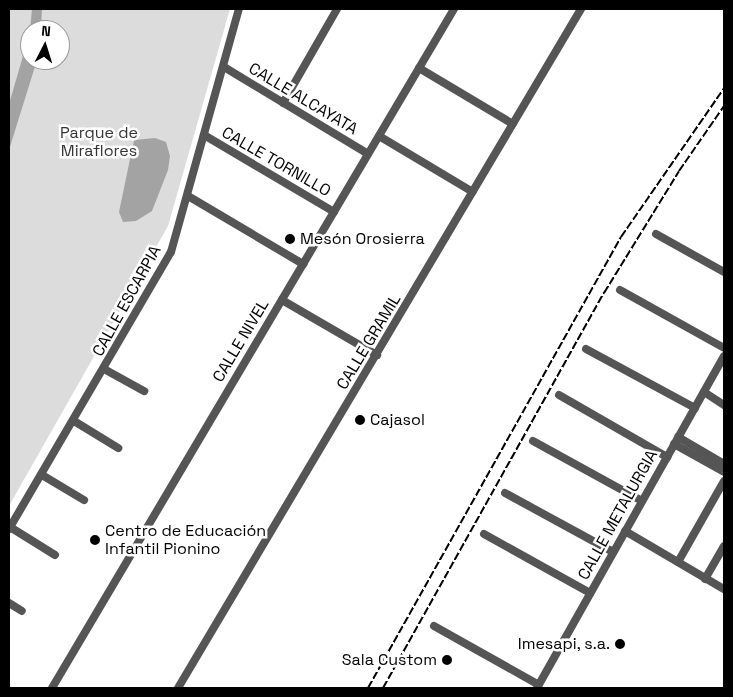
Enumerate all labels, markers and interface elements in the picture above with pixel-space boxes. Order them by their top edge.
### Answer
north arrow [20,20,70,70]
text: N [41,22,52,40]
street label: CALLE ALCAYATA [245,59,361,139]
park label: Parque de Miraflores [60,123,138,161]
street label: CALLE TORNILLO [218,123,334,201]
place label: Mesón Orosierra [300,229,425,249]
marker: Mesón Orosierra [284,233,296,245]
street label: CALLE ESCARPIA [89,242,165,360]
street label: CALLE GRAMIL [333,291,405,393]
street label: CALLE NIVEL [209,296,273,386]
place label: Cajasol [370,410,425,430]
marker: Cajasol [354,414,366,426]
street label: CALLE METALURGIA [574,447,662,583]
place label: Centro de Educación Infantil Pionino [105,521,266,559]
marker: Centro de Educación Infantil Pionino [89,534,101,546]
place label: Imesapi, s.a. [517,634,610,654]
marker: Imesapi, s.a. [614,638,626,650]
place label: Sala Custom [342,650,437,670]
marker: Sala Custom [441,654,453,666]

